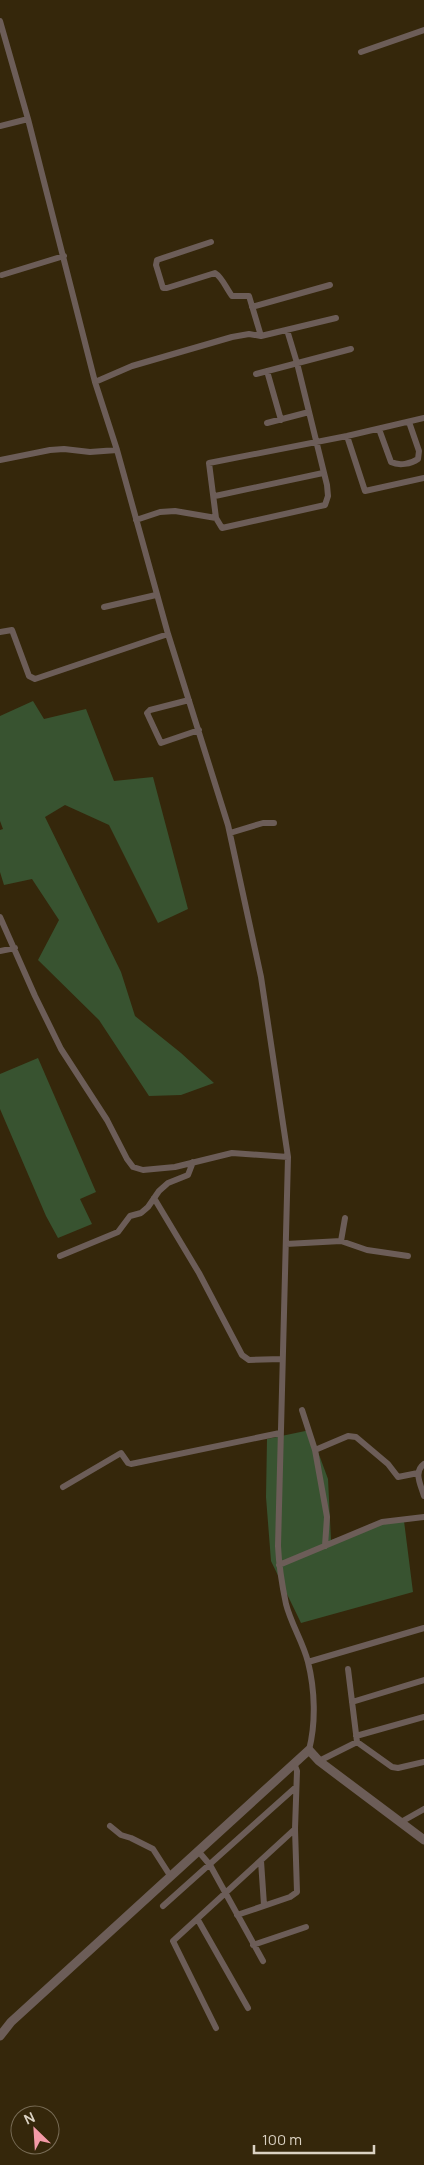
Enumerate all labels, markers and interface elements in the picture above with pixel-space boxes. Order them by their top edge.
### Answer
north arrow [10,2105,60,2155]
text: N [21,2107,38,2129]
scale bar [254,2122,374,2154]
text: 100 m [262,2129,302,2150]

